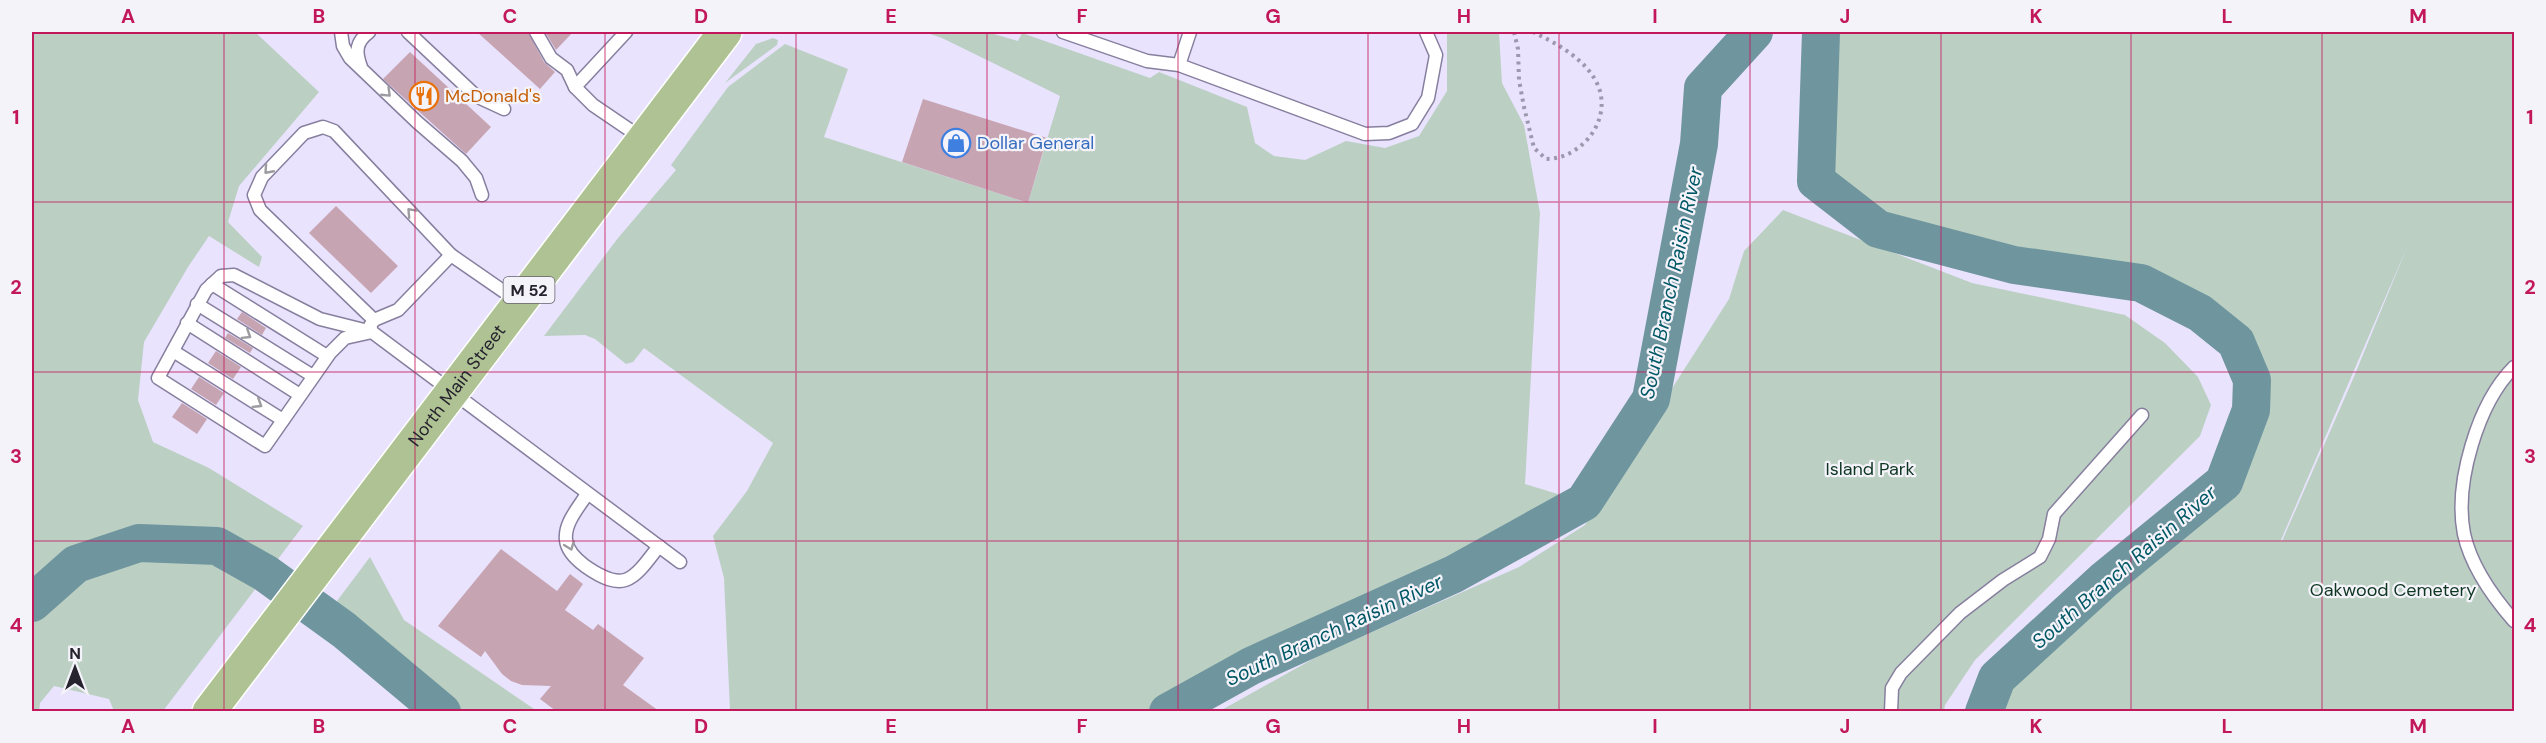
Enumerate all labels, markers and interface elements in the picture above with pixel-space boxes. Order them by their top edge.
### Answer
text: A [121,3,135,29]
text: B [313,3,325,29]
text: C [503,3,517,29]
text: D [694,3,708,29]
text: E [885,3,897,29]
text: F [1076,3,1088,29]
text: G [1265,3,1281,29]
text: H [1457,3,1471,29]
text: I [1652,3,1658,29]
text: J [1840,3,1850,29]
text: K [2029,3,2043,29]
text: L [2221,3,2233,29]
text: M [2409,3,2427,29]
restaurant icon: McDonald's [408,80,440,112]
place label: McDonald's [445,84,541,108]
one-way arrow [380,86,390,97]
text: 1 [12,104,20,130]
text: 1 [2526,104,2534,130]
shop icon: Dollar General [940,127,972,159]
place label: Dollar General [977,131,1094,155]
one-way arrow [264,163,275,174]
water label: South Branch Raisin River [1634,164,1708,401]
one-way arrow [407,208,418,219]
text: 2 [10,274,22,300]
text: 2 [2524,274,2536,300]
road number: M 52 [504,277,554,303]
street label: North Main Street [403,319,511,451]
one-way arrow [241,327,251,339]
one-way arrow [252,397,262,409]
text: 3 [10,443,22,469]
text: 3 [2524,443,2536,469]
park label: Island Park [1825,457,1915,481]
water label: South Branch Raisin River [2026,479,2222,654]
one-way arrow [563,540,576,550]
water label: South Branch Raisin River [1221,568,1447,692]
park label: Oakwood Cemetery [2310,578,2476,602]
text: 4 [10,612,23,638]
text: 4 [2524,612,2537,638]
north arrow [45,638,105,698]
text: N [69,643,81,664]
text: A [121,713,135,739]
text: B [313,713,325,739]
text: C [503,713,517,739]
text: D [694,713,708,739]
text: E [885,713,897,739]
text: F [1076,713,1088,739]
text: G [1265,713,1281,739]
text: H [1457,713,1471,739]
text: I [1652,713,1658,739]
text: J [1840,713,1850,739]
text: K [2029,713,2043,739]
text: L [2221,713,2233,739]
text: M [2409,713,2427,739]

